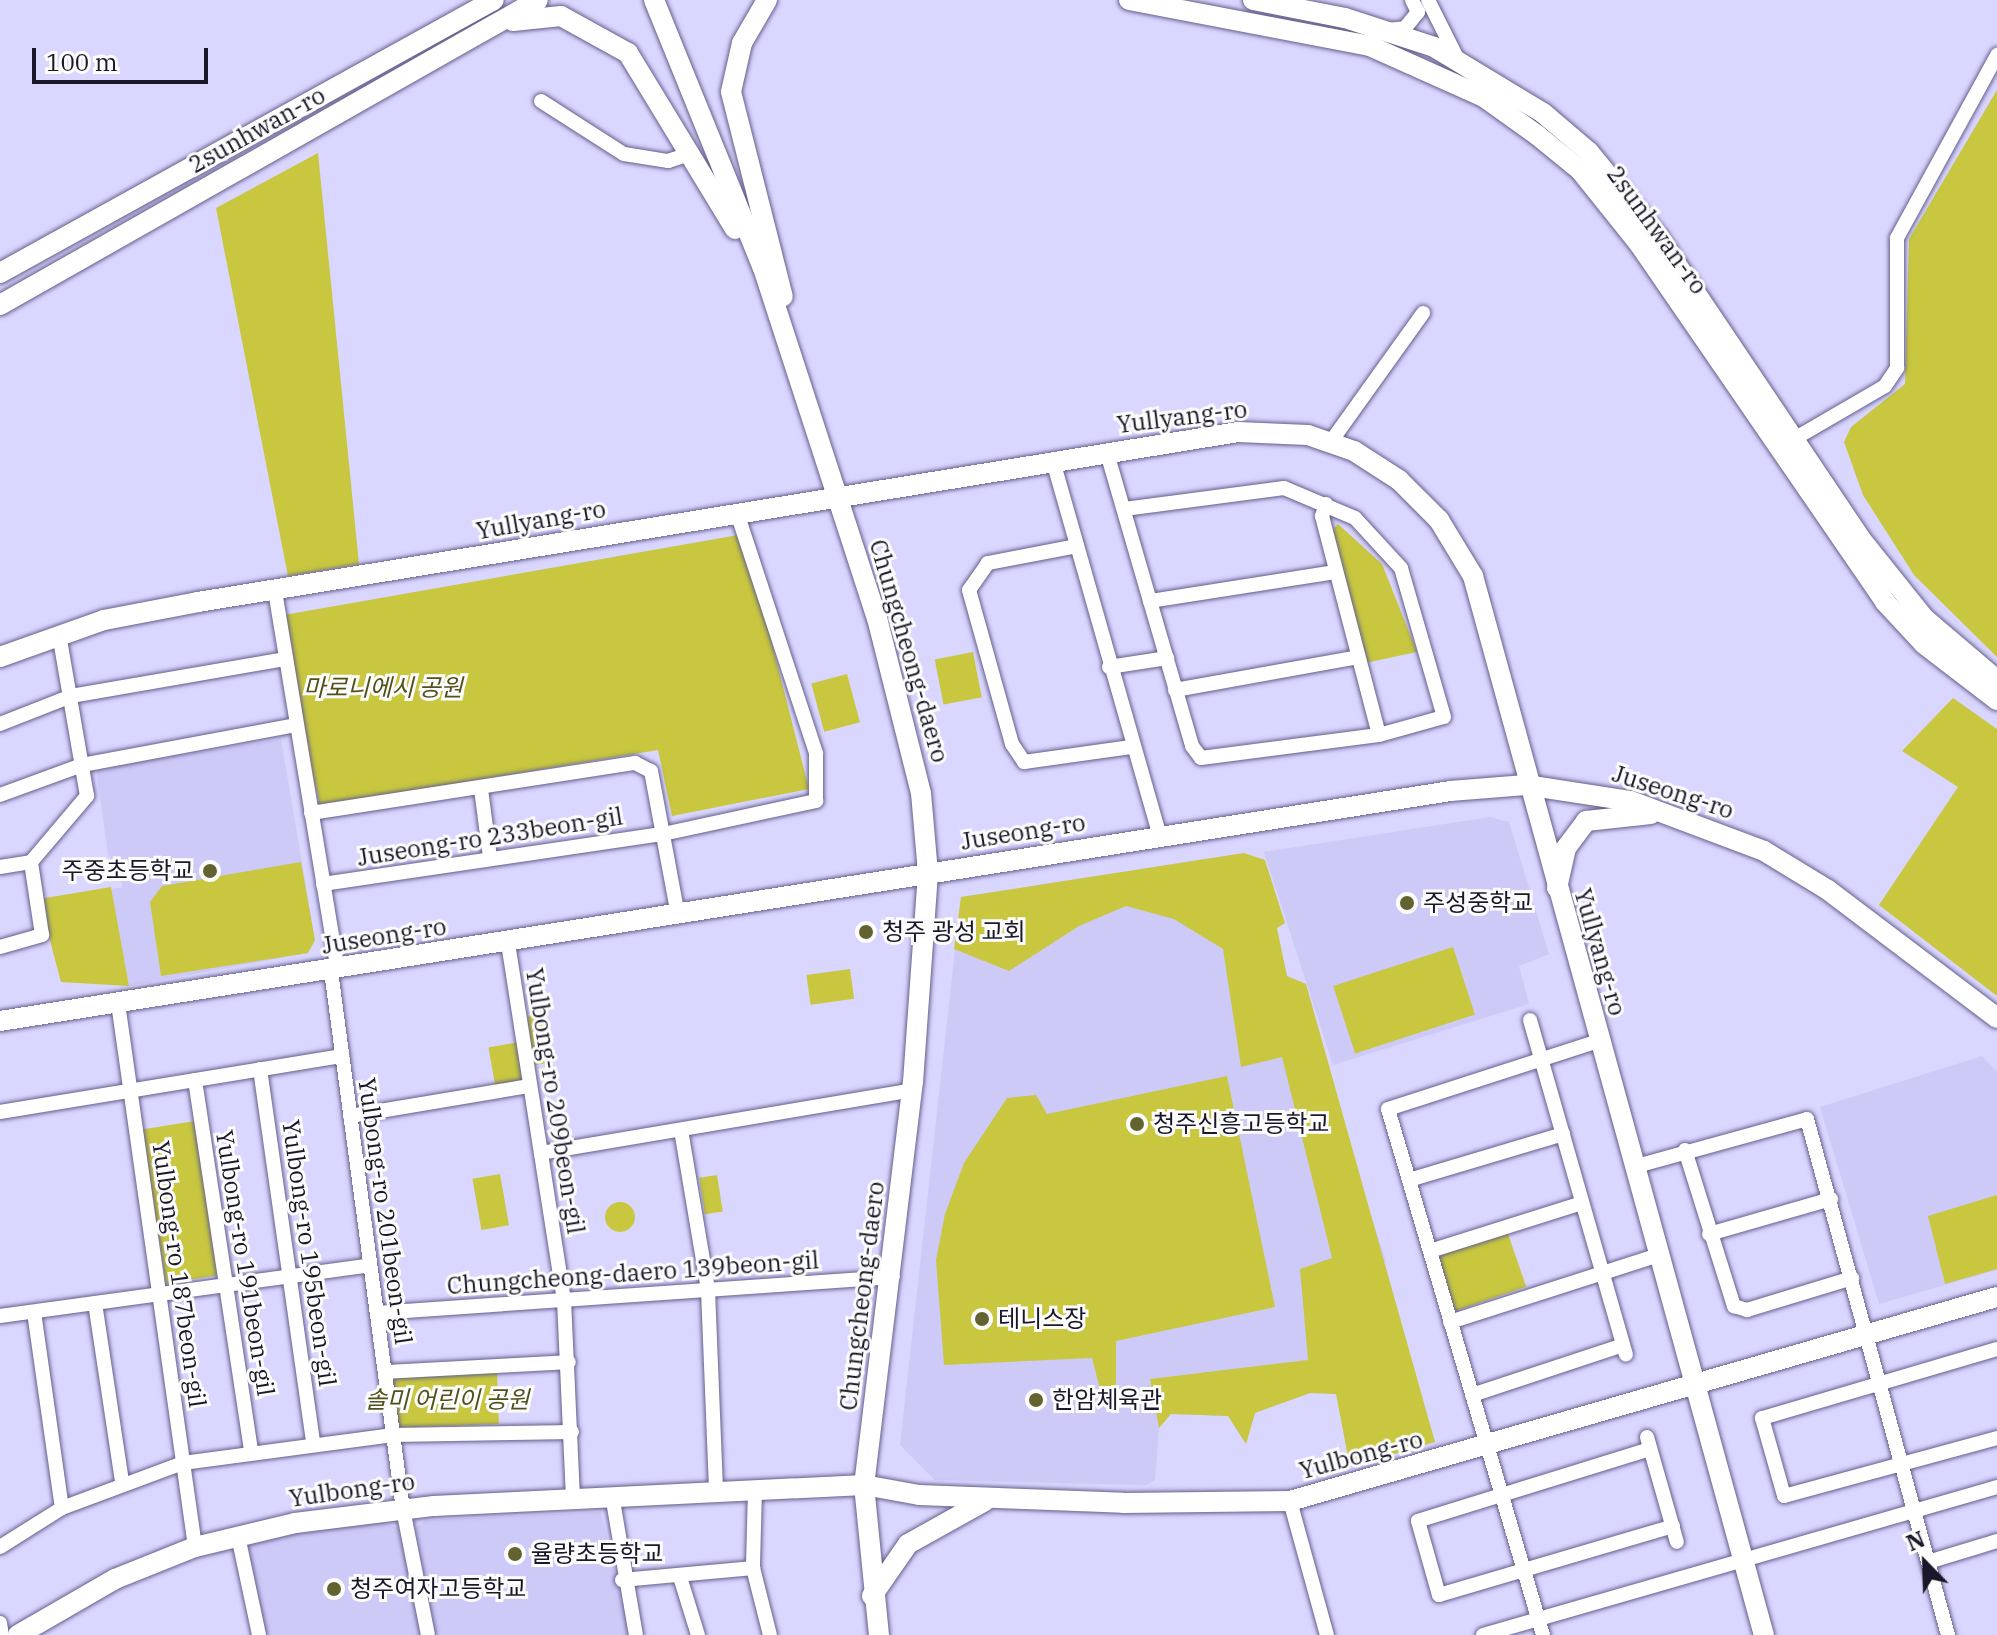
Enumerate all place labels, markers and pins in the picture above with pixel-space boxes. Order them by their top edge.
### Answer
place label: 주중초등학교 [62,857,194,885]
marker: 주중초등학교 [201,862,219,880]
place label: 주성중학교 [1423,889,1533,917]
marker: 주성중학교 [1398,894,1416,912]
place label: 청주 광성 교회 [882,918,1026,946]
marker: 청주 광성 교회 [857,923,875,941]
place label: 청주신흥고등학교 [1153,1110,1330,1138]
marker: 청주신흥고등학교 [1128,1115,1146,1133]
place label: 테니스장 [998,1305,1086,1333]
marker: 테니스장 [973,1310,991,1328]
place label: 한암체육관 [1052,1386,1162,1414]
marker: 한암체육관 [1027,1391,1045,1409]
place label: 율량초등학교 [531,1540,663,1568]
marker: 율량초등학교 [506,1545,524,1563]
place label: 청주여자고등학교 [350,1575,527,1603]
marker: 청주여자고등학교 [325,1580,343,1598]

